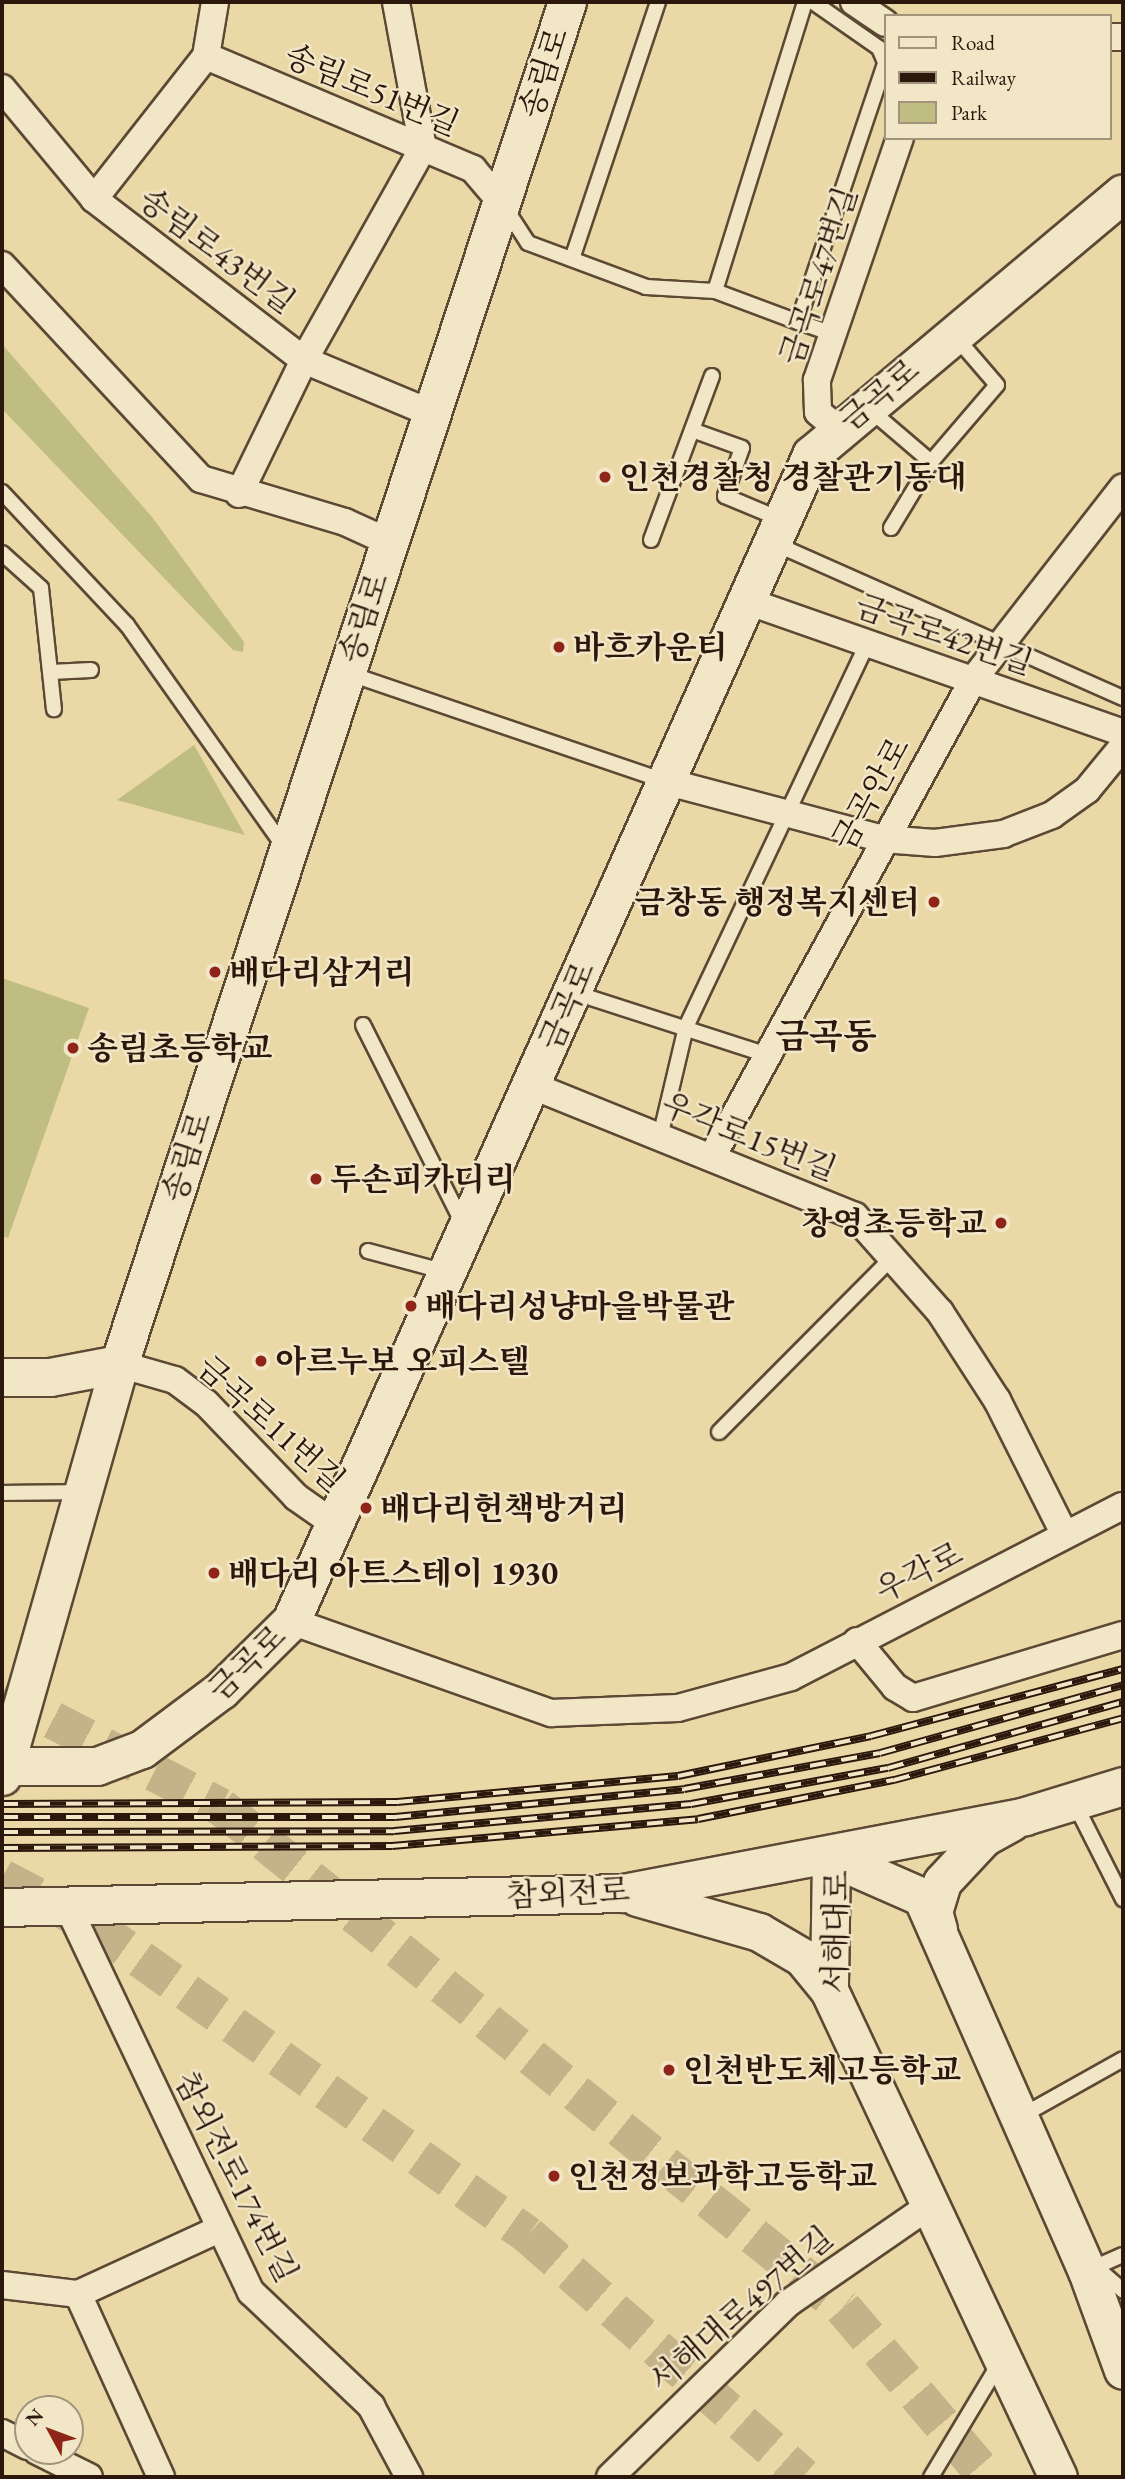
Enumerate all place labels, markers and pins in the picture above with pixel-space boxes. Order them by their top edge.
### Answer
place label: 인천경찰청 경찰관기동대 [619,458,967,496]
marker: 인천경찰청 경찰관기동대 [597,469,613,485]
place label: 바흐카운티 [573,628,728,666]
marker: 바흐카운티 [551,639,567,655]
place label: 금창동 행정복지센터 [634,883,920,921]
marker: 금창동 행정복지센터 [926,894,942,910]
place label: 배다리삼거리 [229,953,414,991]
marker: 배다리삼거리 [207,964,223,980]
place label: 송림초등학교 [87,1029,272,1067]
marker: 송림초등학교 [65,1040,81,1056]
place label: 두손피카디리 [330,1160,515,1198]
marker: 두손피카디리 [308,1171,324,1187]
place label: 창영초등학교 [802,1204,987,1242]
marker: 창영초등학교 [993,1215,1009,1231]
place label: 배다리성냥마을박물관 [425,1287,734,1325]
marker: 배다리성냥마을박물관 [403,1298,419,1314]
place label: 아르누보 오피스텔 [275,1342,530,1380]
marker: 아르누보 오피스텔 [253,1353,269,1369]
place label: 배다리헌책방거리 [380,1489,627,1527]
marker: 배다리헌책방거리 [358,1500,374,1516]
place label: 배다리 아트스테이 1930 [228,1554,558,1592]
marker: 배다리 아트스테이 1930 [206,1565,222,1581]
place label: 인천반도체고등학교 [683,2051,961,2089]
marker: 인천반도체고등학교 [661,2062,677,2078]
place label: 인천정보과학고등학교 [568,2157,877,2195]
marker: 인천정보과학고등학교 [546,2168,562,2184]

